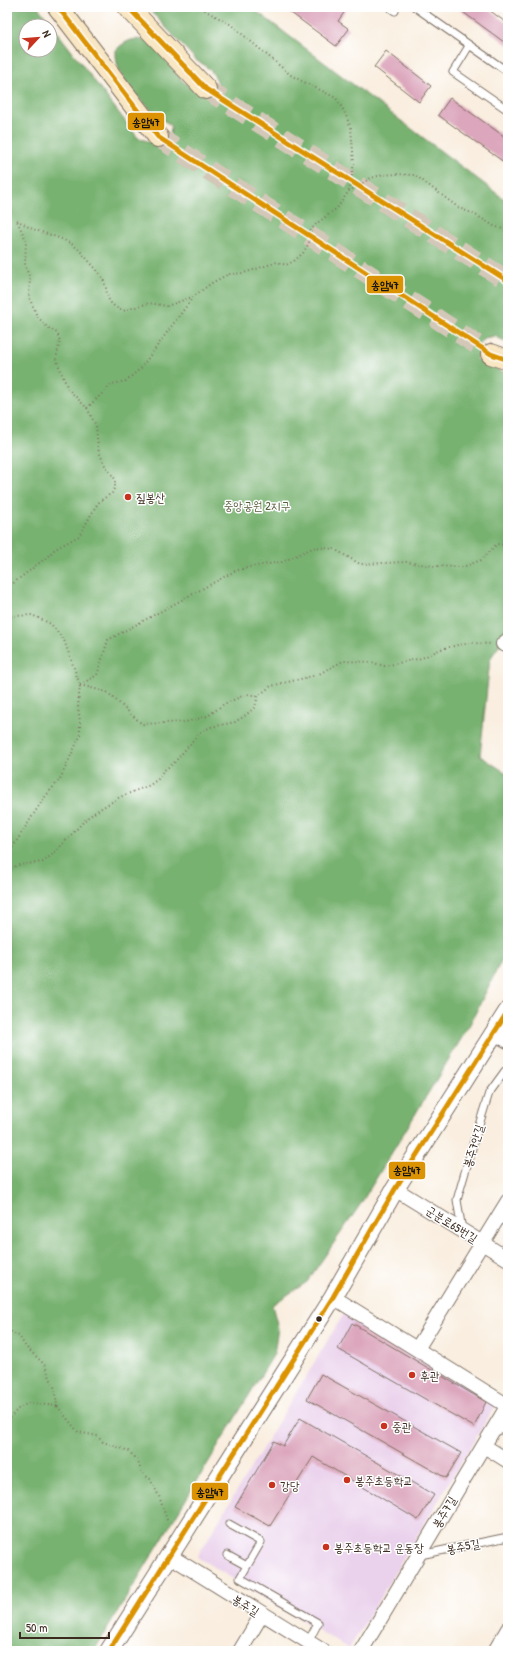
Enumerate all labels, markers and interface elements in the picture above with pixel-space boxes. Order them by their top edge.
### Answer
north arrow [18,18,58,58]
text: N [39,28,55,39]
line badge: 송암47 [127,112,165,131]
text: 송암47 [132,115,160,129]
line badge: 송암47 [366,275,404,294]
text: 송암47 [371,278,399,292]
place label: 짚봉산 [136,489,165,506]
marker: 짚봉산 [123,492,133,502]
park label: 중앙공원 2지구 [224,497,290,514]
street label: 봉주7안길 [458,1122,488,1170]
line badge: 송암47 [388,1161,426,1180]
text: 송암47 [393,1163,421,1177]
street label: 군분로65번길 [423,1201,481,1247]
unlabelled marker [314,1314,324,1324]
place label: 후관 [420,1367,440,1384]
marker: 후관 [407,1370,417,1380]
place label: 중관 [392,1418,412,1435]
marker: 중관 [379,1421,389,1431]
place label: 봉주초등학교 [355,1472,413,1489]
marker: 봉주초등학교 [342,1475,352,1485]
place label: 강당 [280,1477,300,1494]
marker: 강당 [267,1480,277,1490]
line badge: 송암47 [191,1482,229,1501]
text: 송암47 [196,1485,224,1499]
street label: 봉주7길 [428,1492,460,1531]
street label: 봉주5길 [445,1534,482,1558]
place label: 봉주초등학교 운동장 [334,1539,424,1556]
marker: 봉주초등학교 운동장 [321,1542,331,1552]
street label: 봉주길 [229,1590,263,1620]
scale bar [20,1614,109,1640]
text: 50 m [26,1619,47,1636]

